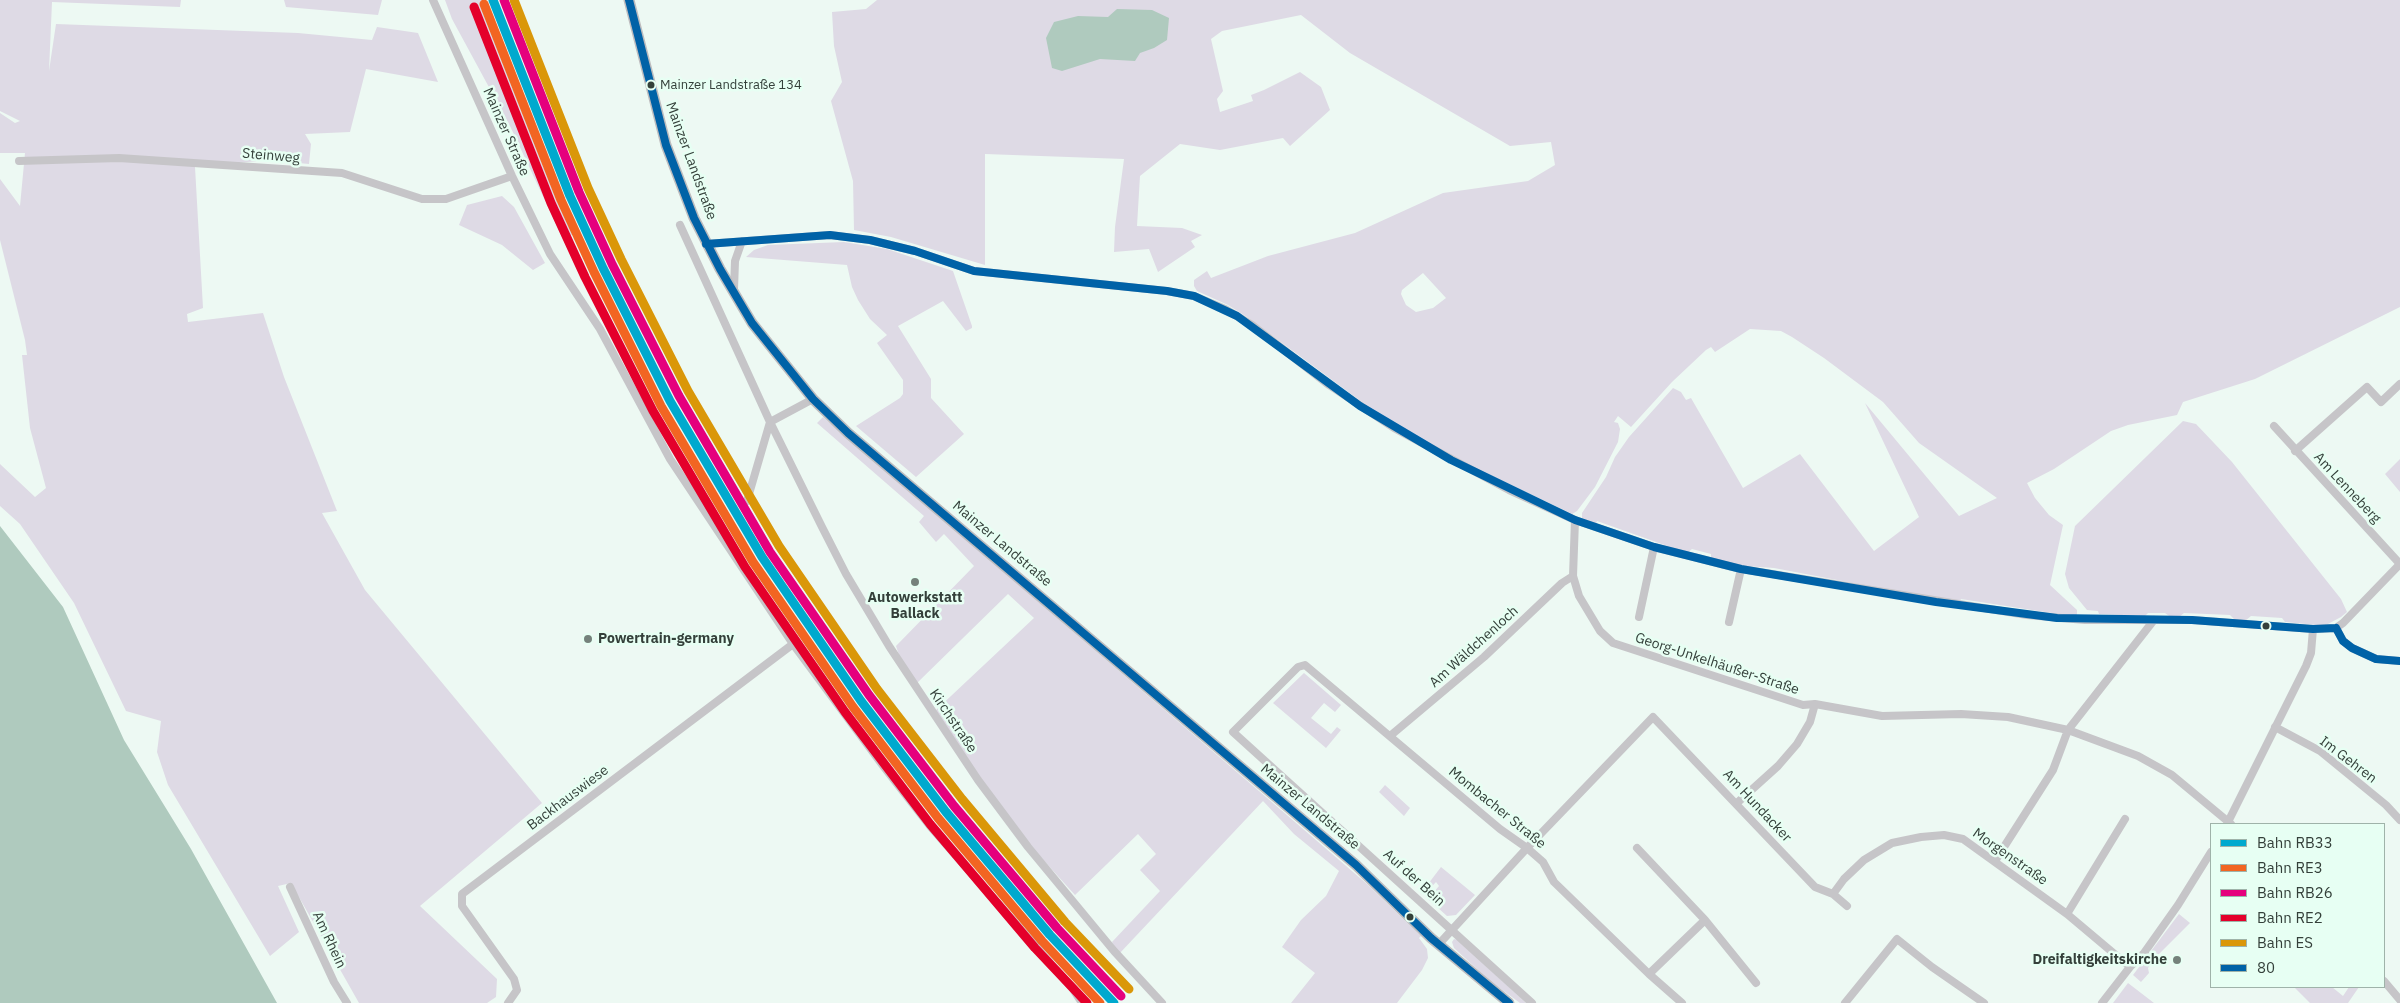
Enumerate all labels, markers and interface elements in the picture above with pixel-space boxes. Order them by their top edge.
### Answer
place label: Mainzer Landstraße 134 [660,77,802,93]
marker: Mainzer Landstraße 134 [646,80,656,90]
street label: Mainzer Straße [479,85,533,179]
street label: Mainzer Landstraße [662,100,720,222]
street label: Steinweg [241,145,301,167]
street label: Am Lenneberg [2310,449,2384,527]
street label: Mainzer Landstraße [949,498,1055,590]
marker: Autowerkstatt Ballack [909,576,921,588]
place label: Autowerkstatt Ballack [868,590,962,622]
street label: Am Wäldchenloch [1426,603,1522,691]
unlabelled marker [2261,621,2271,631]
street label: Georg-Unkelhäußer-Straße [1633,630,1801,698]
place label: Powertrain-germany [598,631,734,647]
marker: Powertrain-germany [582,633,594,645]
street label: Kirchstraße [926,686,980,756]
street label: Im Gehren [2316,733,2380,787]
street label: Mainzer Landstraße [1257,761,1363,853]
street label: Backhauswiese [524,762,612,834]
street label: Mombacher Straße [1445,764,1549,852]
street label: Am Hundacker [1719,766,1795,846]
legend [2210,823,2385,988]
street label: Morgenstraße [1969,825,2051,889]
text: Bahn RB33 [2257,833,2333,852]
street label: Auf der Bein [1380,846,1448,910]
text: Bahn RE3 [2257,858,2323,877]
text: Bahn RB26 [2257,883,2333,902]
text: Bahn RE2 [2257,908,2323,927]
street label: Am Rhein [309,909,349,971]
unlabelled marker [1405,912,1415,922]
text: Bahn ES [2257,933,2313,952]
place label: Dreifaltigkeitskirche [2032,952,2167,968]
marker: Dreifaltigkeitskirche [2171,954,2183,966]
text: 80 [2257,958,2275,977]

